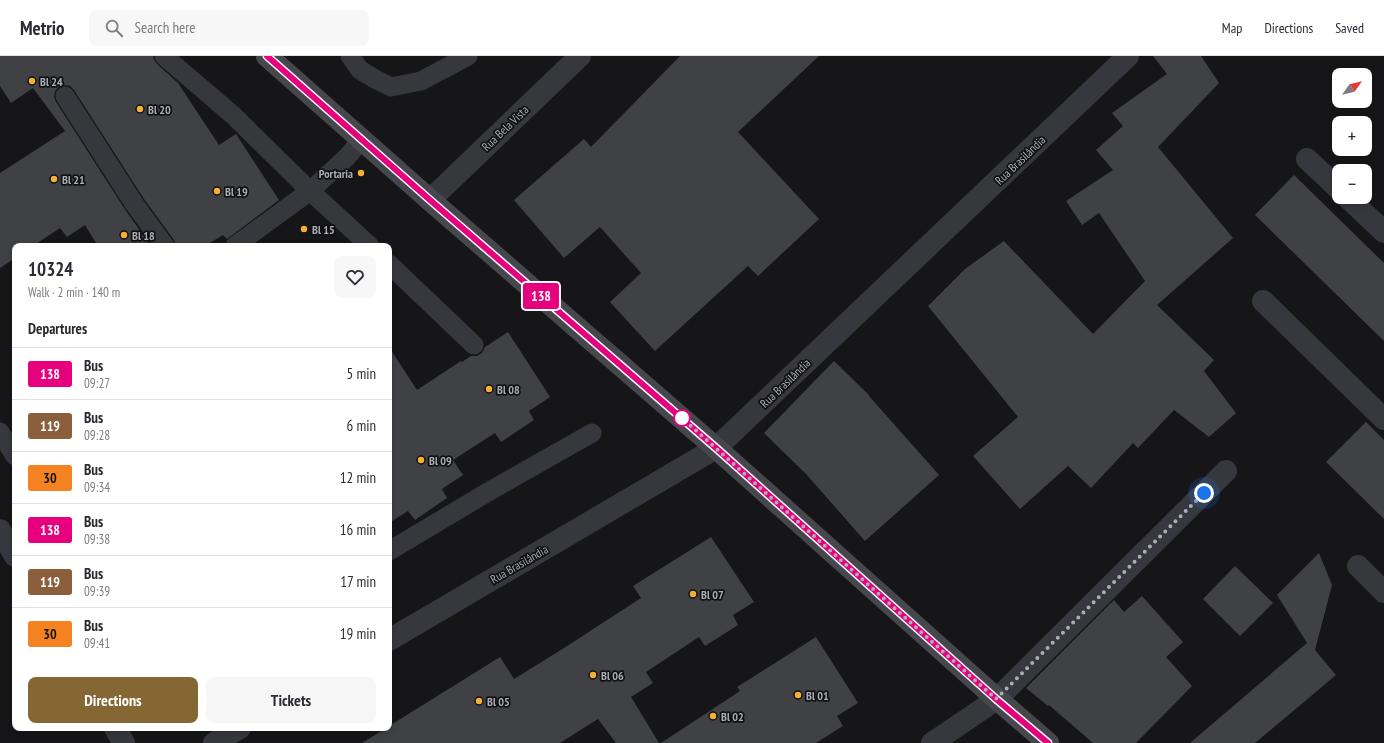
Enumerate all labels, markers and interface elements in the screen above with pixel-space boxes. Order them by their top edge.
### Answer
search box [89,10,369,46]
text: Metrio [20,16,65,40]
icon: search [103,17,125,39]
text: Search here [135,18,196,37]
text: Map [1222,19,1242,37]
text: Directions [1264,19,1313,37]
text: Saved [1335,19,1364,37]
north arrow [1332,68,1372,108]
map controls [1332,68,1372,204]
place label: Bl 24 [40,74,63,89]
marker: Bl 24 [27,76,37,86]
place label: Bl 20 [148,102,171,117]
street label: Rua Bela Vista [479,102,532,154]
marker: Bl 20 [135,104,145,114]
button: + [1332,116,1372,156]
street label: Rua Brasilândia [992,132,1048,188]
button: − [1332,164,1372,204]
place label: Portaria [319,166,353,181]
marker: Portaria [356,168,366,178]
place label: Bl 21 [62,172,85,187]
marker: Bl 21 [49,174,59,184]
place label: Bl 19 [225,184,248,199]
marker: Bl 19 [212,186,222,196]
place label: Bl 15 [312,222,335,237]
marker: Bl 15 [299,224,309,234]
place label: Bl 18 [132,228,155,243]
marker: Bl 18 [119,230,129,240]
button: heart [334,256,376,298]
text: 10324 [28,257,73,281]
line badge: 138 [518,283,564,309]
text: Walk · 2 min · 140 m [28,284,120,301]
text: 138 [531,287,551,305]
text: Departures [28,319,87,338]
street label: Rua Brasilândia [757,355,813,411]
text: Bus [84,356,103,375]
text: 5 min [346,364,376,383]
text: 138 [40,365,60,383]
text: 09:27 [84,375,110,392]
place label: Bl 08 [497,382,520,397]
marker: Bl 08 [484,384,494,394]
text: Bus [84,408,103,427]
unlabelled marker [673,409,691,427]
text: 6 min [346,416,376,435]
text: 119 [40,417,60,435]
text: 09:28 [84,427,110,444]
place label: Bl 09 [429,453,452,468]
marker: Bl 09 [416,455,426,465]
text: Bus [84,460,103,479]
text: 12 min [340,468,376,487]
text: 30 [43,469,57,487]
text: 09:34 [84,479,110,496]
your location [1194,483,1214,503]
text: Bus [84,512,103,531]
text: 16 min [340,520,376,539]
text: 138 [40,521,60,539]
text: 09:38 [84,531,110,548]
street label: Rua Brasilândia [487,541,551,587]
text: Bus [84,564,103,583]
text: 17 min [340,572,376,591]
text: 119 [40,573,60,591]
text: 09:39 [84,583,110,600]
place label: Bl 07 [701,587,724,602]
marker: Bl 07 [688,589,698,599]
text: Bus [84,616,103,635]
text: 19 min [340,624,376,643]
text: 30 [43,625,57,643]
text: 09:41 [84,635,110,652]
place label: Bl 06 [601,668,624,683]
marker: Bl 06 [588,670,598,680]
button: Directions [28,677,198,723]
button: Tickets [206,677,376,723]
place label: Bl 01 [806,688,829,703]
marker: Bl 01 [793,690,803,700]
place label: Bl 05 [487,694,510,709]
marker: Bl 05 [474,696,484,706]
place label: Bl 02 [721,709,744,724]
marker: Bl 02 [708,711,718,721]

